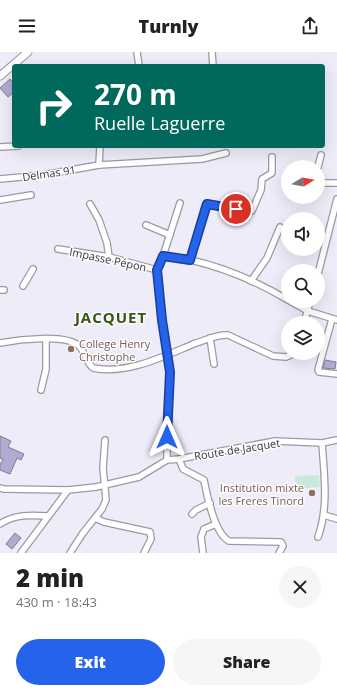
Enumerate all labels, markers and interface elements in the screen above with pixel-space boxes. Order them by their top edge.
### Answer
text: Turnly [139,14,199,38]
icon: menu [16,15,38,37]
icon: share [299,15,321,37]
text: 270 m [94,75,177,113]
icon: right [28,80,80,132]
text: Ruelle Laguerre [94,111,225,135]
north arrow [281,160,325,204]
map controls [281,160,325,360]
street label: Delmas 91 [21,162,77,184]
pin [219,192,253,226]
icon: arrive [225,198,247,220]
button: sound [281,212,325,256]
street label: Impasse Pépon [68,244,148,274]
button: search [281,264,325,308]
district label: JACQUET [73,307,147,327]
button: layers [281,316,325,360]
place label: College Henry Christophe [79,336,151,364]
marker: College Henry Christophe [66,344,76,354]
position arrow [146,416,188,458]
street label: Route de Jacquet [193,435,281,463]
place label: Institution mixte les Freres Tinord [218,480,304,508]
marker: Institution mixte les Freres Tinord [307,488,317,498]
text: 2 min [16,561,84,594]
button: close [279,566,321,608]
text: 430 m · 18:43 [16,593,97,611]
button: Exit [16,639,165,685]
button: Share [173,639,321,685]

